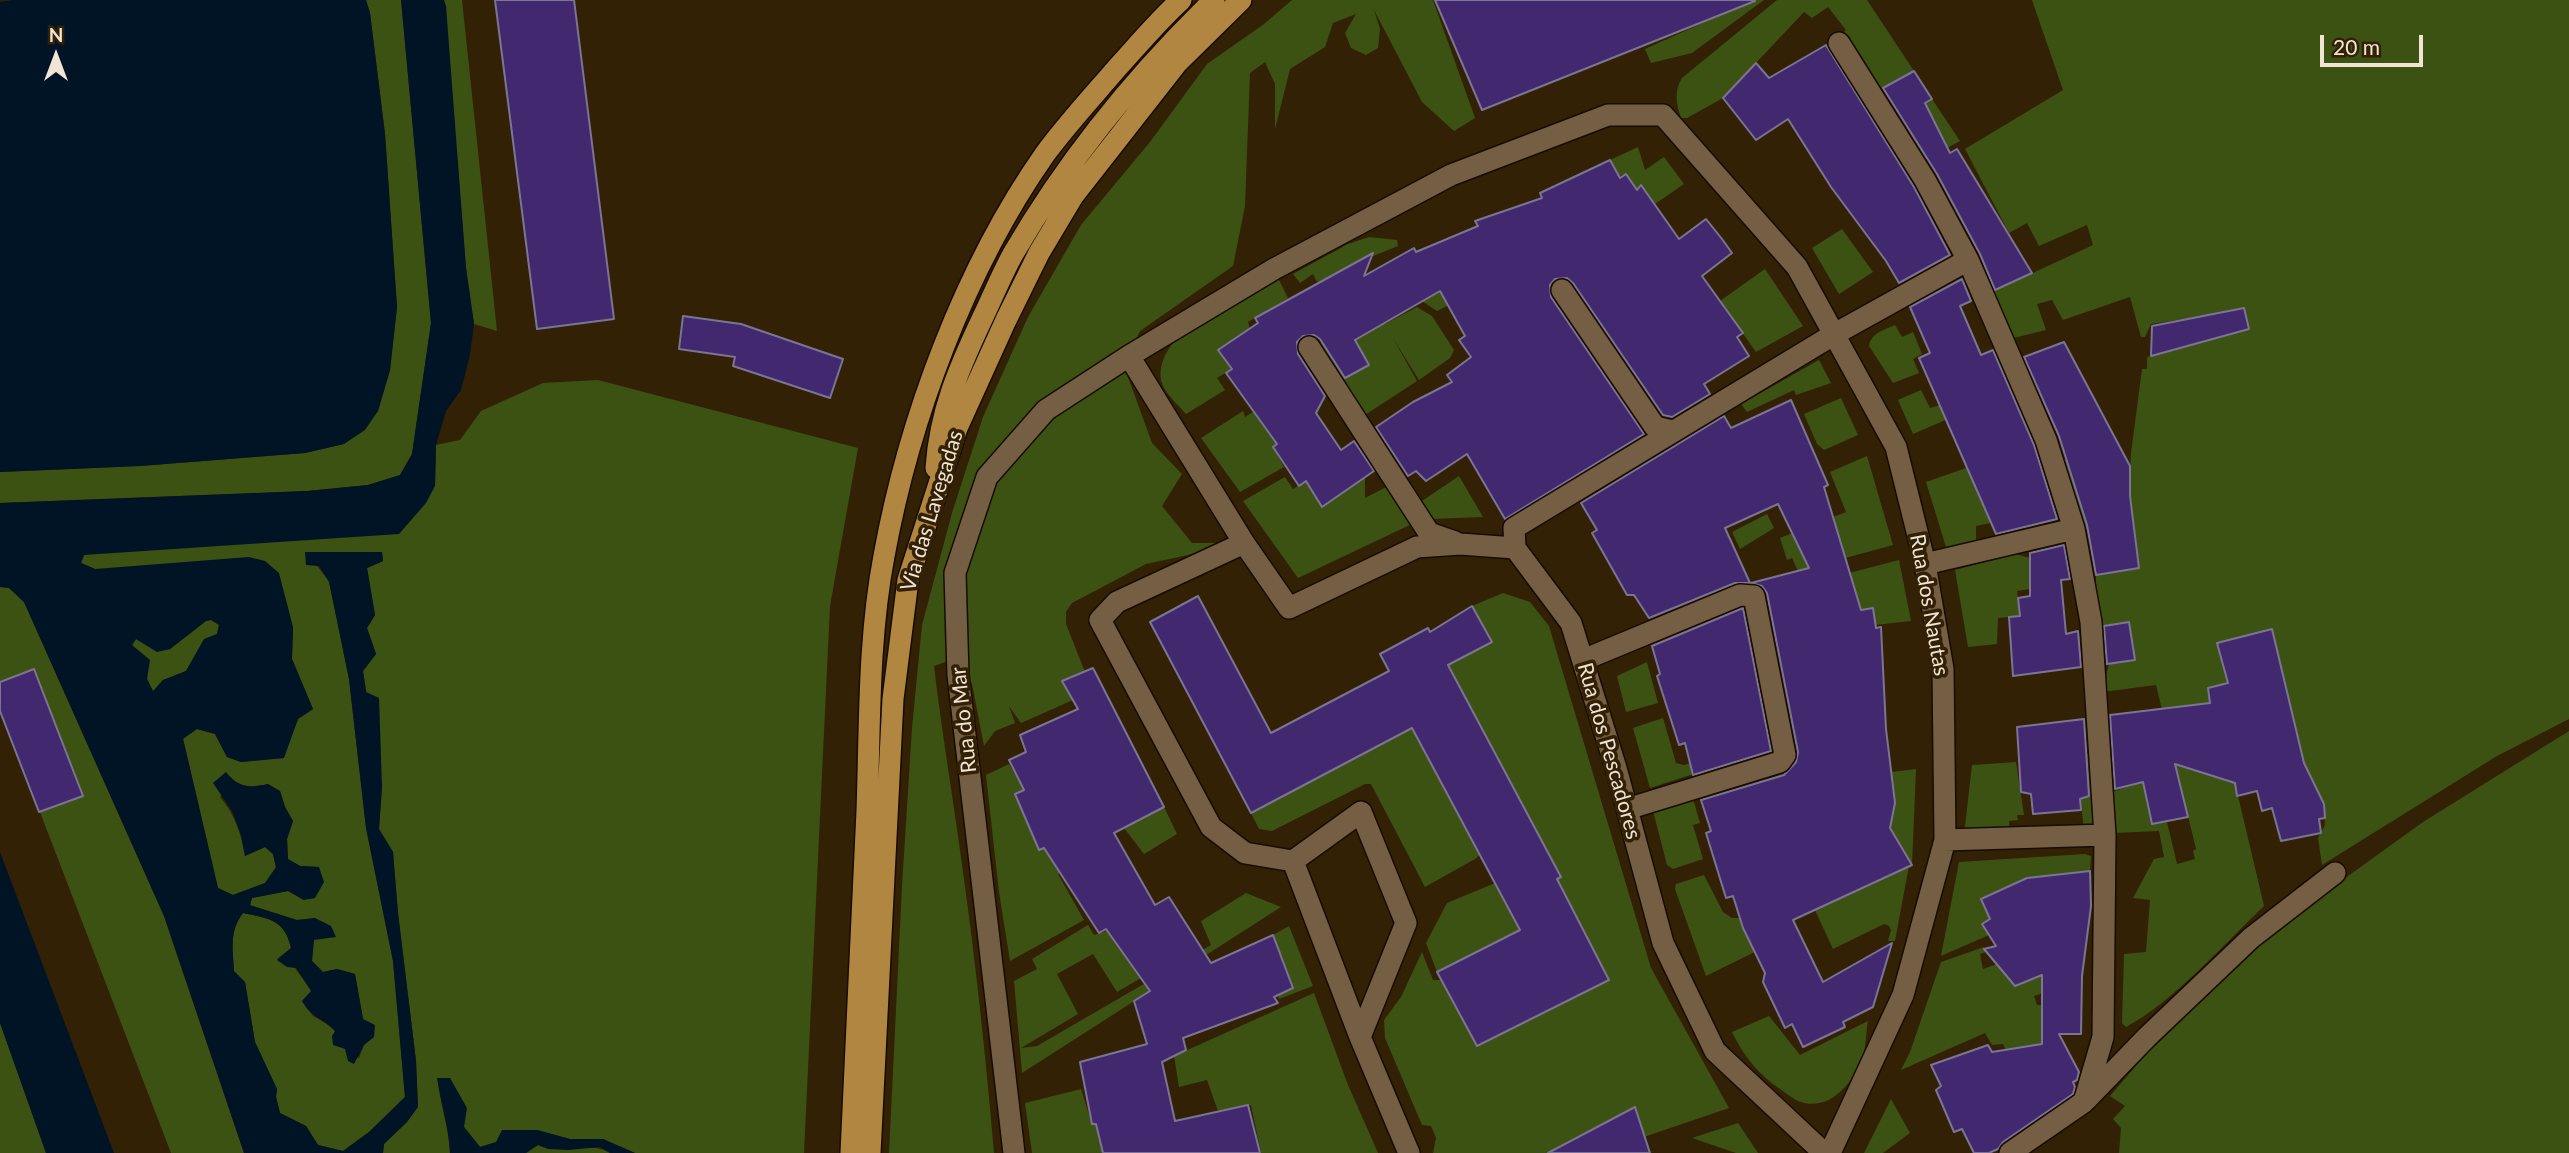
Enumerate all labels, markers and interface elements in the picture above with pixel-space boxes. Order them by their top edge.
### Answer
north arrow [21,21,91,91]
scale bar [2324,21,2427,65]
text: N [49,23,63,46]
text: 20 m [2333,34,2380,59]
street label: Via das Lavegadas [896,427,968,595]
street label: Rua dos Nautas [1904,532,1954,678]
street label: Rua dos Pescadores [1572,660,1646,842]
street label: Rua do Mar [946,666,982,774]

